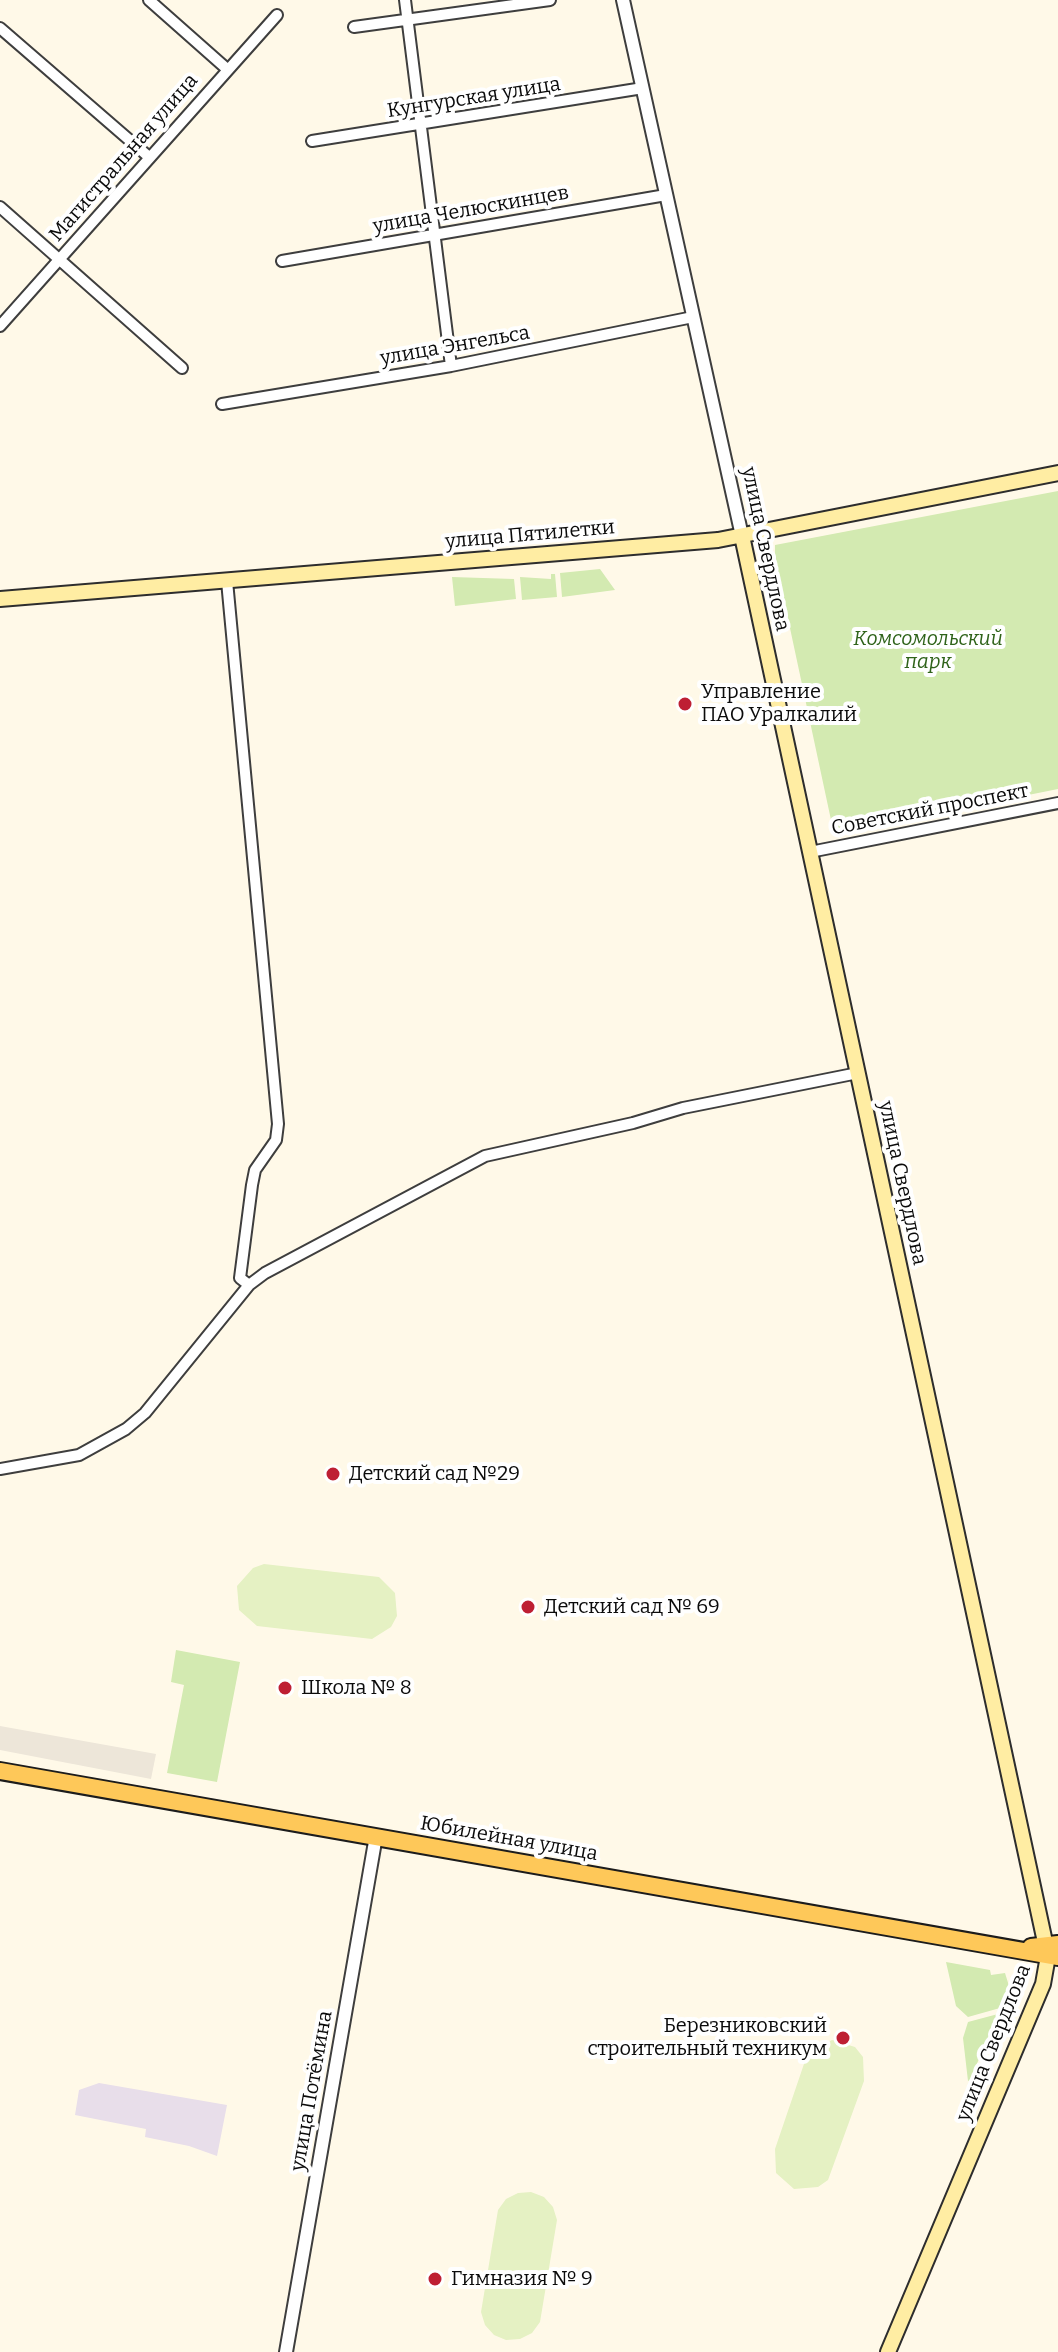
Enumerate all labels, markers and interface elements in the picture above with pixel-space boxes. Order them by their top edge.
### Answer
street label: Магистральная улица [45,69,203,247]
street label: Кунгурская улица [386,72,562,124]
street label: улица Челюскинцев [371,181,571,239]
street label: улица Энгельса [378,321,532,371]
street label: улица Свердлова [736,465,794,633]
street label: улица Пятилетки [444,516,616,554]
park label: Комсомольский парк [853,627,1003,674]
place label: Управление ПАО Уралкалий [701,680,857,727]
marker: Управление ПАО Уралкалий [676,695,694,713]
street label: Советский проспект [830,779,1030,841]
street label: улица Свердлова [873,1099,931,1267]
place label: Детский сад №29 [349,1462,520,1486]
marker: Детский сад №29 [324,1465,342,1483]
place label: Детский сад № 69 [544,1595,720,1619]
marker: Детский сад № 69 [519,1598,537,1616]
place label: Школа № 8 [301,1676,412,1700]
marker: Школа № 8 [276,1679,294,1697]
street label: Юбилейная улица [418,1812,600,1866]
street label: улица Свердлова [952,1961,1036,2125]
street label: улица Потёмина [286,2009,338,2173]
place label: Березниковский строительный техникум [588,2014,827,2061]
marker: Березниковский строительный техникум [834,2029,852,2047]
place label: Гимназия № 9 [451,2267,593,2291]
marker: Гимназия № 9 [426,2270,444,2288]

